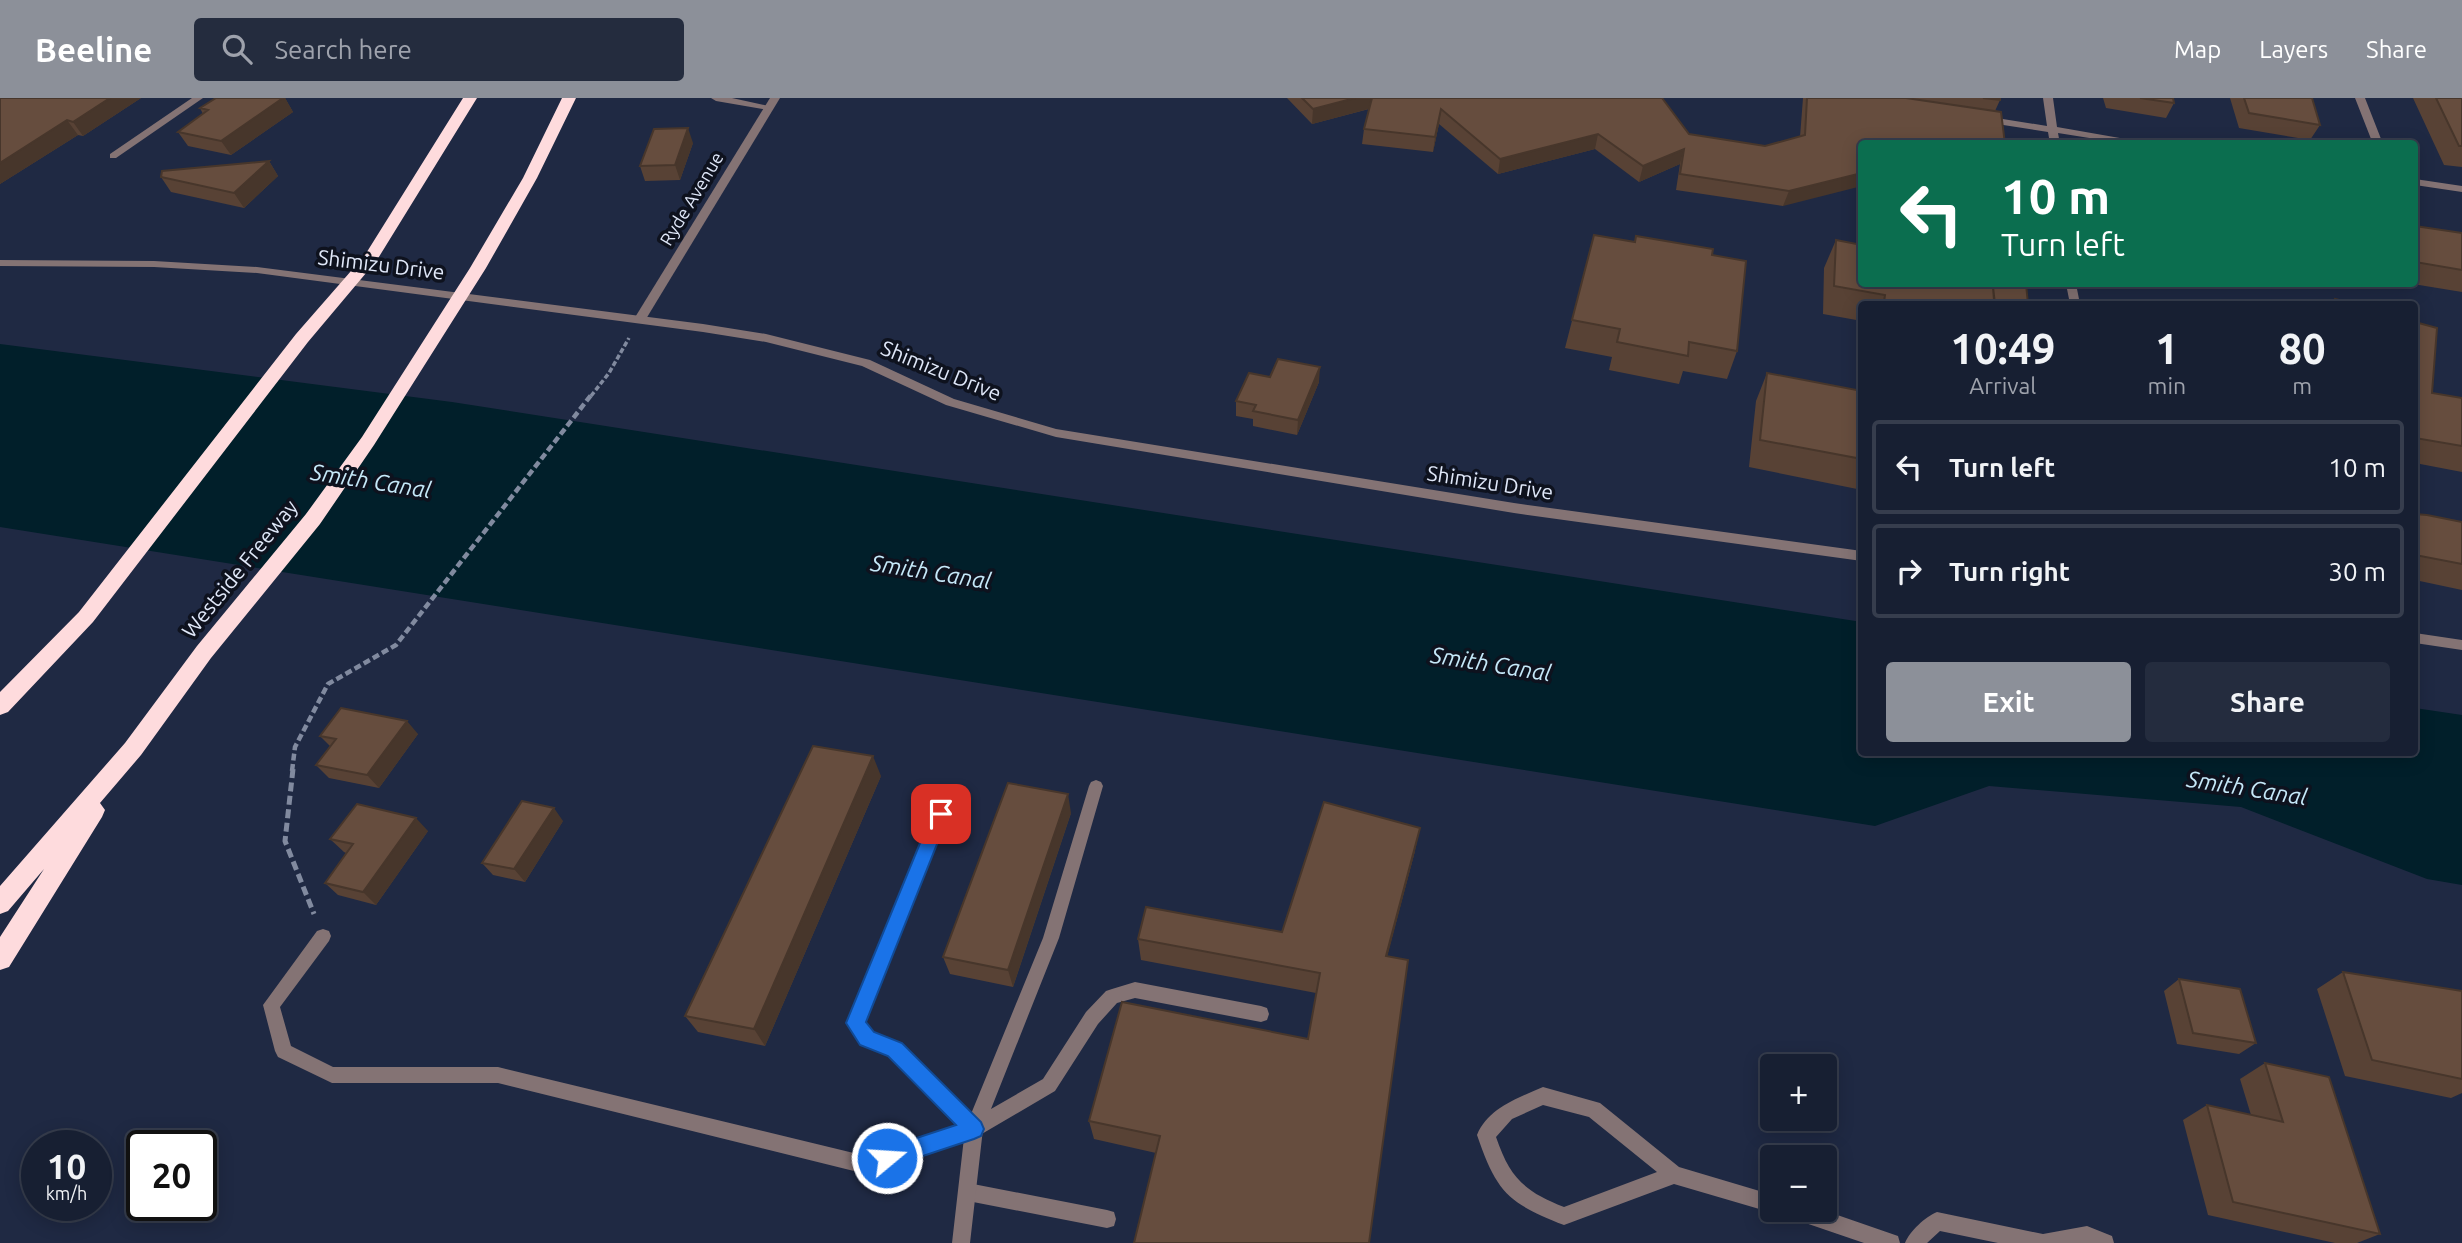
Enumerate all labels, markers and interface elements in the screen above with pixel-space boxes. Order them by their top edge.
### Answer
search box [194,18,684,81]
icon: search [218,30,256,68]
text: Beeline [35,31,152,68]
text: Search here [274,35,412,64]
text: Map [2174,36,2221,63]
text: Layers [2259,36,2328,63]
text: Share [2366,36,2427,63]
street label: Ryde Avenue [656,148,727,249]
icon: left [1886,168,1977,259]
text: 10 m [2001,168,2110,223]
text: Turn left [2001,226,2125,262]
street label: Shimizu Drive [316,244,446,284]
text: 10:49 [1950,325,2055,372]
text: 1 [2155,325,2179,372]
text: 80 [2278,325,2326,372]
street label: Shimizu Drive [878,335,1005,405]
text: Arrival [1969,373,2036,398]
text: min [2148,373,2186,398]
text: m [2292,373,2312,398]
icon: left [1890,448,1928,486]
text: Turn left [1949,453,2055,482]
text: 10 m [2328,453,2386,482]
water label: Smith Canal [308,458,434,502]
street label: Shimizu Drive [1425,460,1555,504]
street label: Westside Freeway [176,495,302,642]
water label: Smith Canal [868,549,994,593]
icon: right [1890,552,1928,590]
text: Turn right [1949,557,2070,586]
text: 30 m [2328,557,2386,586]
water label: Smith Canal [1428,641,1554,685]
button: Exit [1886,662,2131,742]
button: Share [2145,662,2390,742]
water label: Smith Canal [2184,765,2310,809]
pin [911,784,971,844]
icon: arrive [922,795,960,833]
map controls [1760,1054,1837,1222]
button: + [1760,1054,1837,1131]
position arrow [850,1121,924,1195]
speed limit sign: 20 [126,1130,217,1221]
button: − [1760,1145,1837,1222]
text: 10 [47,1146,86,1186]
text: km/h [46,1183,87,1203]

